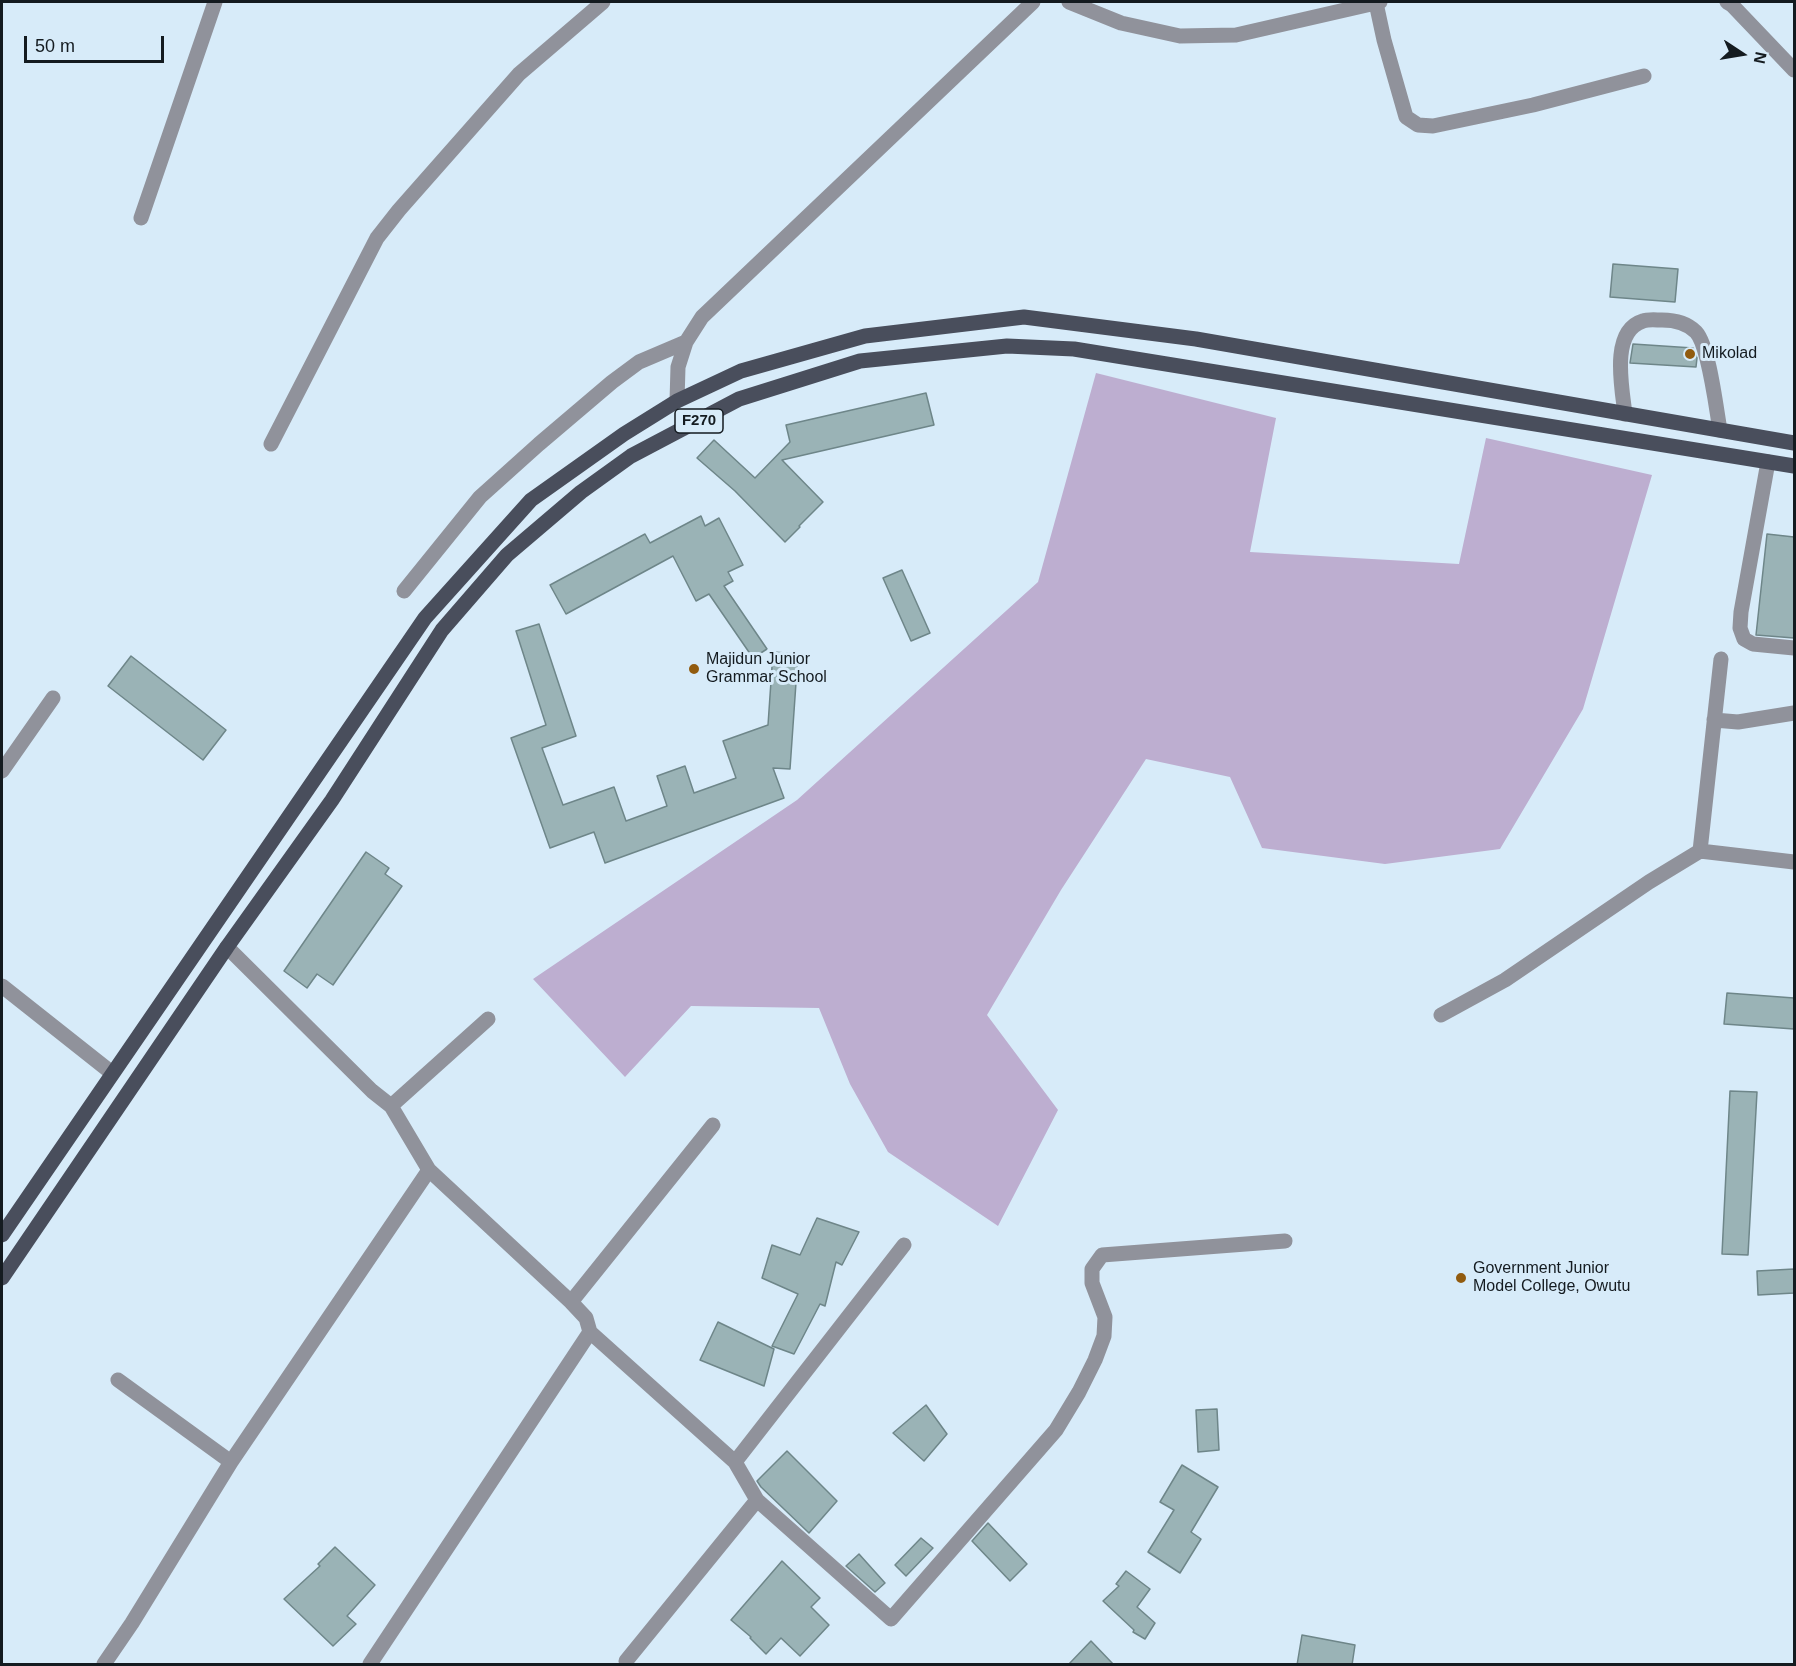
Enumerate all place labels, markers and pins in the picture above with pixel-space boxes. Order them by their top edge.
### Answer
place label: Mikolad [1702,344,1757,364]
marker: Mikolad [1683,347,1697,361]
place label: Majidun Junior Grammar School [706,650,827,688]
marker: Majidun Junior Grammar School [687,662,701,676]
place label: Government Junior Model College, Owutu [1473,1259,1630,1297]
marker: Government Junior Model College, Owutu [1454,1271,1468,1285]

